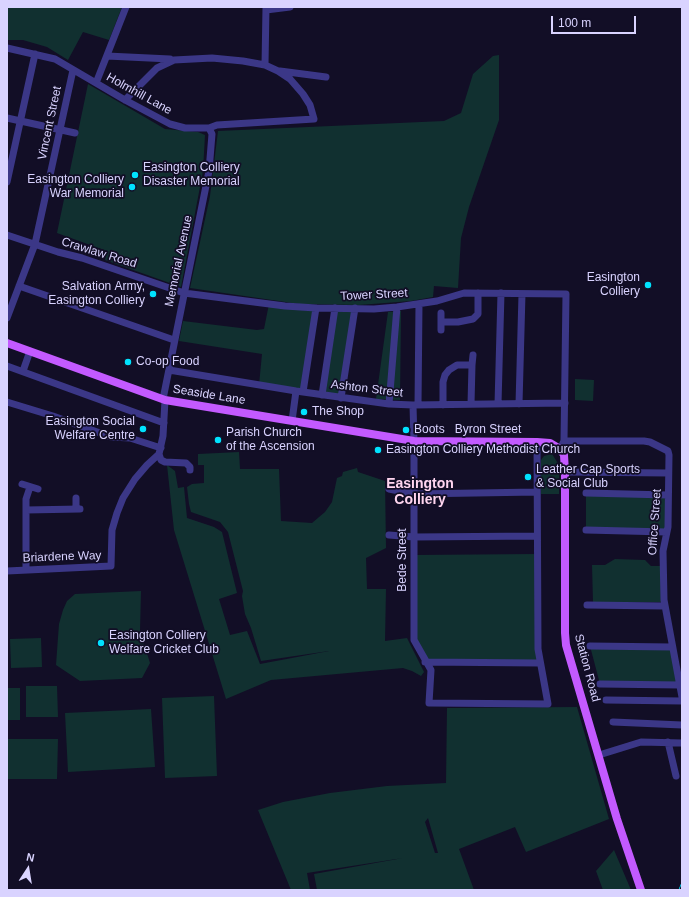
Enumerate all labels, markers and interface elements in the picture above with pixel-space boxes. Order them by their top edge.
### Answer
scale bar [553,8,638,34]
text: 100 m [558,16,591,30]
street label: Holmhill Lane [104,70,174,118]
street label: Vincent Street [35,85,65,161]
place label: Easington Colliery Disaster Memorial [143,161,240,189]
marker: Easington Colliery Disaster Memorial [130,170,140,180]
place label: Easington Colliery War Memorial [27,173,124,201]
marker: Easington Colliery War Memorial [127,182,137,192]
street label: Memorial Avenue [162,214,196,308]
street label: Crawlaw Road [60,235,138,271]
place label: Easington Colliery [587,271,640,299]
place label: Salvation Army, Easington Colliery [48,280,145,308]
marker: Easington Colliery [643,280,653,290]
street label: Tower Street [340,286,408,304]
marker: Salvation Army, Easington Colliery [148,289,158,299]
place label: Co-op Food [136,355,199,369]
marker: Co-op Food [123,357,133,367]
street label: Ashton Street [330,377,404,401]
street label: Seaside Lane [172,382,246,408]
place label: The Shop [312,405,364,419]
marker: The Shop [299,407,309,417]
place label: Easington Social Welfare Centre [46,415,135,443]
place label: Boots [414,423,445,437]
street label: Byron Street [455,423,521,437]
marker: Easington Social Welfare Centre [138,424,148,434]
marker: Boots [401,425,411,435]
place label: Parish Church of the Ascension [226,426,315,454]
marker: Parish Church of the Ascension [213,435,223,445]
place label: Easington Colliery Methodist Church [386,443,580,457]
marker: Easington Colliery Methodist Church [373,445,383,455]
place label: Leather Cap Sports & Social Club [536,463,640,491]
marker: Leather Cap Sports & Social Club [523,472,533,482]
district label: Easington Colliery [386,476,454,508]
street label: Office Street [645,488,665,556]
street label: Bede Street [396,528,410,592]
street label: Briardene Way [22,548,102,566]
place label: Easington Colliery Welfare Cricket Club [109,629,219,657]
street label: Station Road [571,633,603,703]
marker: Easington Colliery Welfare Cricket Club [96,638,106,648]
north arrow [8,849,48,889]
text: N [25,851,36,864]

